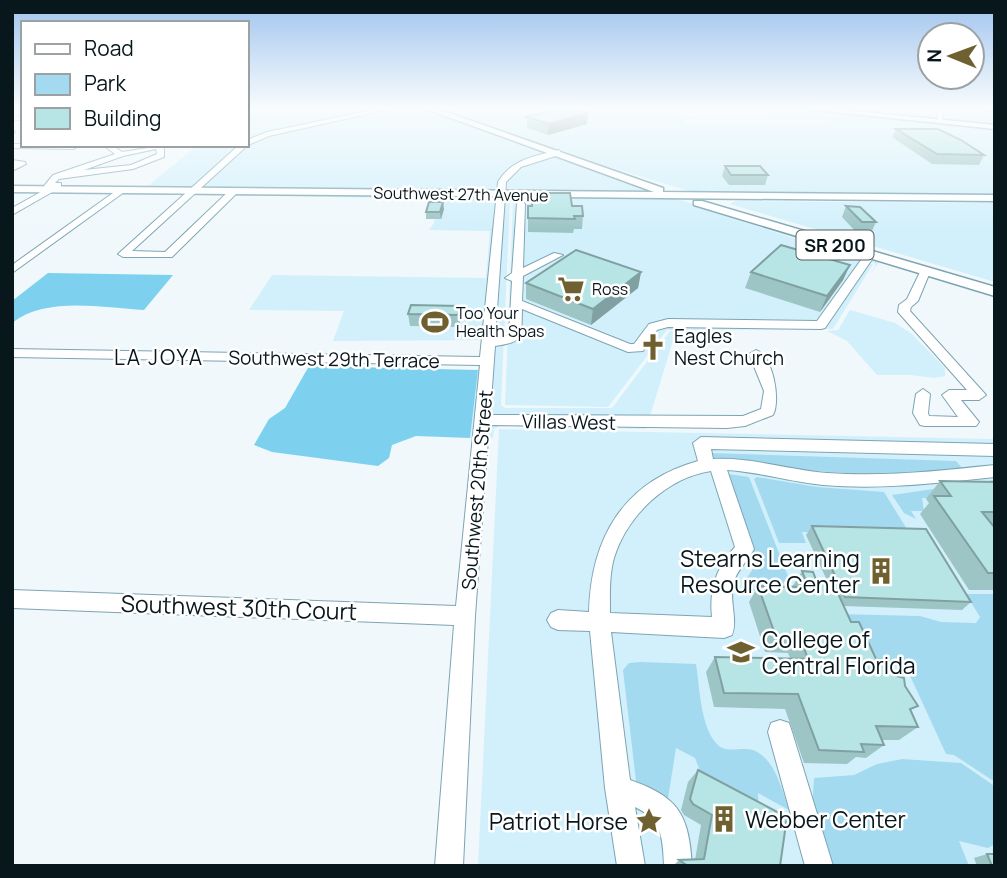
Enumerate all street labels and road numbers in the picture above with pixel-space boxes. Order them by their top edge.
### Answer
street label: Southwest 27th Avenue [373,181,549,207]
road number: SR 200 [796,230,874,260]
street label: Southwest 29th Terrace [228,344,440,374]
street label: Southwest 20th Street [455,389,499,591]
street label: Villas West [522,408,616,436]
street label: Southwest 30th Court [120,587,358,627]

